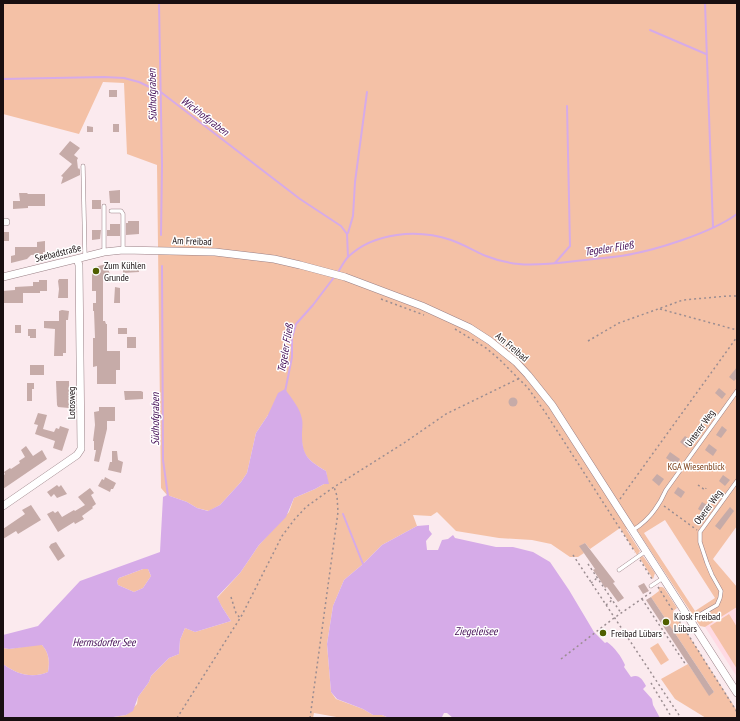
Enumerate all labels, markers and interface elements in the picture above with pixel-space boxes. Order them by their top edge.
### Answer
water label: Südhofgraben [145,67,159,122]
water label: Wickhofgraben [178,93,233,139]
street label: Am Freibad [172,234,212,248]
water label: Tegeler Fließ [584,237,635,259]
street label: Seebadstraße [34,241,82,265]
place label: Zum Kühlen Grunde [104,259,146,284]
marker: Zum Kühlen Grunde [91,266,101,276]
water label: Tegeler Fließ [274,322,296,374]
street label: Am Freibad [493,329,531,365]
street label: Lotosweg [65,387,78,419]
water label: Südhofgraben [148,391,162,445]
street label: Unterer Weg [682,407,718,449]
park label: KGA Wiesenblick [667,460,725,473]
street label: Oberer Weg [691,487,725,527]
place label: Kiosk Freibad Lübars [674,610,720,635]
marker: Kiosk Freibad Lübars [661,617,671,627]
water label: Ziegeleisee [454,624,499,638]
place label: Freibad Lübars [611,627,663,640]
marker: Freibad Lübars [598,628,608,638]
water label: Hermsdorfer See [72,635,137,649]

